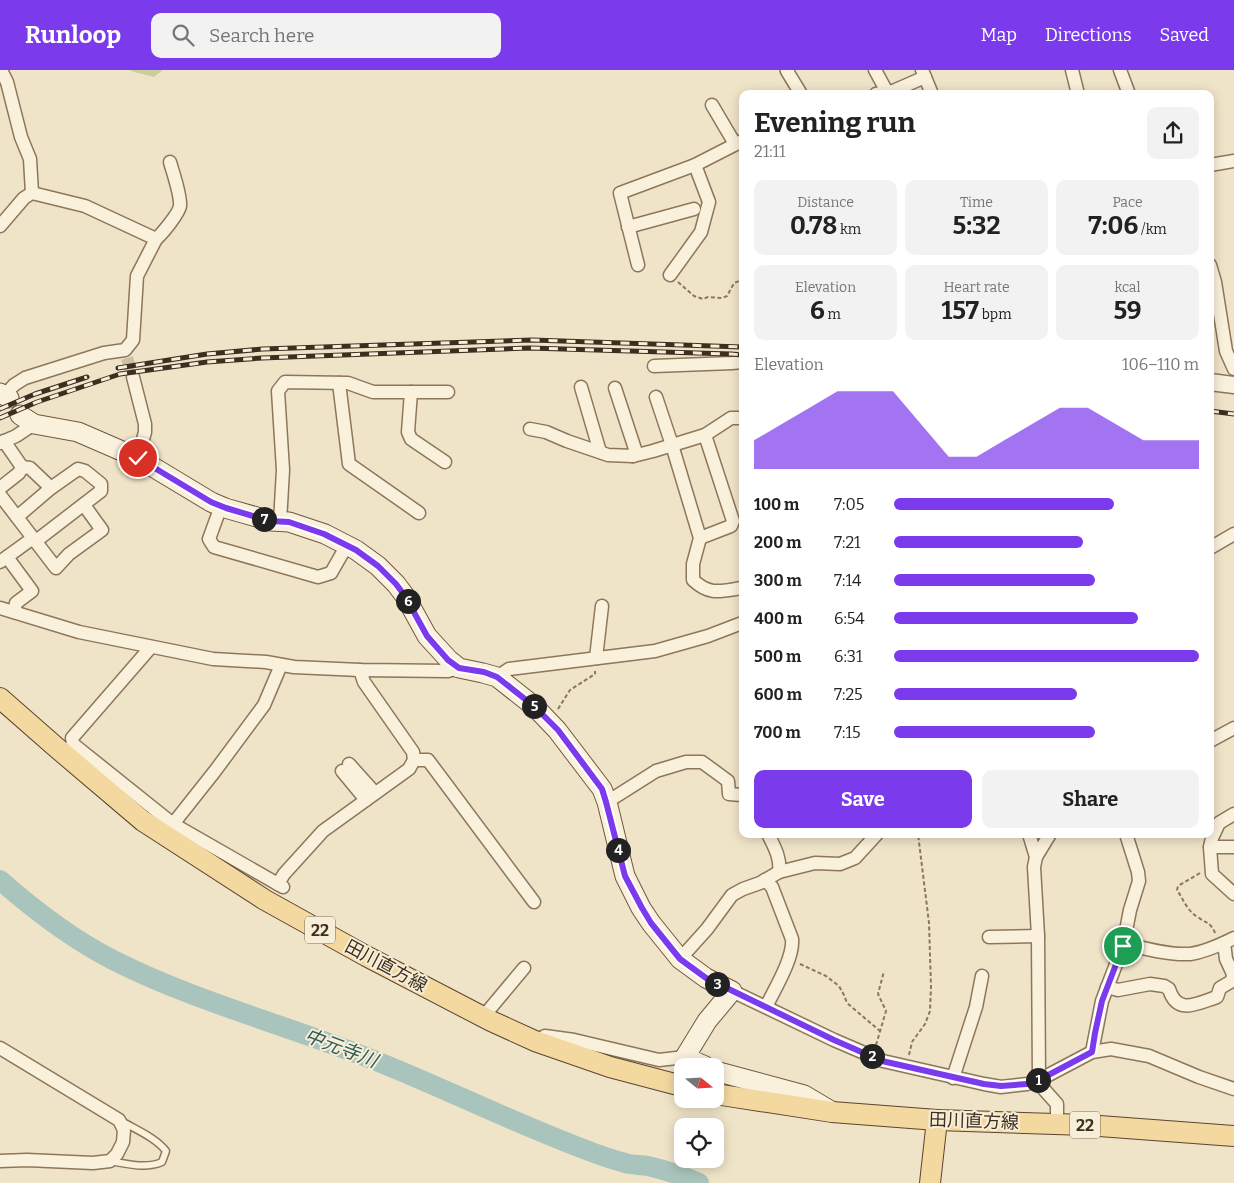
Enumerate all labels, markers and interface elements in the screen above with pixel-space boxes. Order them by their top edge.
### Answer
search box [151,13,501,58]
text: Runloop [25,21,121,49]
icon: search [169,21,197,49]
text: Search here [209,24,315,47]
text: Map [981,24,1017,46]
text: Directions [1045,24,1132,46]
text: Saved [1160,24,1209,46]
text: Evening run [754,106,915,139]
button: share [1147,107,1199,159]
text: 21:11 [754,142,786,161]
text: Distance [797,194,854,211]
text: Time [960,194,993,211]
text: Pace [1112,194,1143,211]
text: 0.78 [790,211,837,241]
text: 5:32 [953,211,1000,241]
text: 7:06 [1088,211,1138,241]
text: km [837,221,861,238]
text: /km [1138,221,1167,238]
text: Elevation [795,279,856,296]
text: Heart rate [943,279,1010,296]
text: kcal [1114,279,1141,296]
text: 6 [810,296,825,326]
text: 157 [941,296,979,326]
text: 59 [1113,296,1142,326]
text: m [825,306,841,323]
text: bpm [979,306,1012,323]
text: Elevation [754,355,824,374]
text: 106–110 m [1122,355,1199,374]
pin [117,437,159,479]
icon: check [124,444,152,472]
text: 100 m [754,495,799,514]
text: 7:05 [834,495,864,514]
pin: 7 [252,506,276,532]
text: 7 [261,511,268,528]
text: 200 m [754,533,801,552]
text: 7:21 [834,533,861,552]
text: 300 m [754,571,802,590]
text: 7:14 [834,571,861,590]
pin: 6 [396,588,420,614]
text: 6 [404,593,413,610]
text: 400 m [754,609,802,628]
text: 6:54 [834,609,865,628]
text: 500 m [754,647,801,666]
text: 6:31 [834,647,862,666]
text: 600 m [754,685,802,704]
text: 7:25 [834,685,863,704]
pin: 5 [522,694,546,718]
text: 5 [531,698,538,715]
text: 700 m [754,723,801,742]
text: 7:15 [834,723,860,742]
button: Save [754,770,972,828]
button: Share [982,770,1199,828]
pin: 4 [606,838,630,862]
text: 4 [614,842,623,859]
road number: 22 [305,916,335,944]
pin [1102,925,1144,967]
icon: arrive [1109,932,1137,960]
street label: 田川直方線 [341,935,431,997]
pin: 3 [704,972,730,996]
text: 3 [713,976,722,993]
water label: 中元寺川 [301,1024,382,1073]
pin: 2 [860,1044,884,1068]
text: 2 [869,1048,876,1065]
north arrow [674,1058,724,1108]
map controls [674,1058,724,1168]
pin: 1 [1026,1068,1050,1092]
text: 1 [1035,1072,1042,1089]
street label: 田川直方線 [929,1108,1019,1134]
road number: 22 [1070,1112,1100,1138]
button: locate [674,1118,724,1168]

